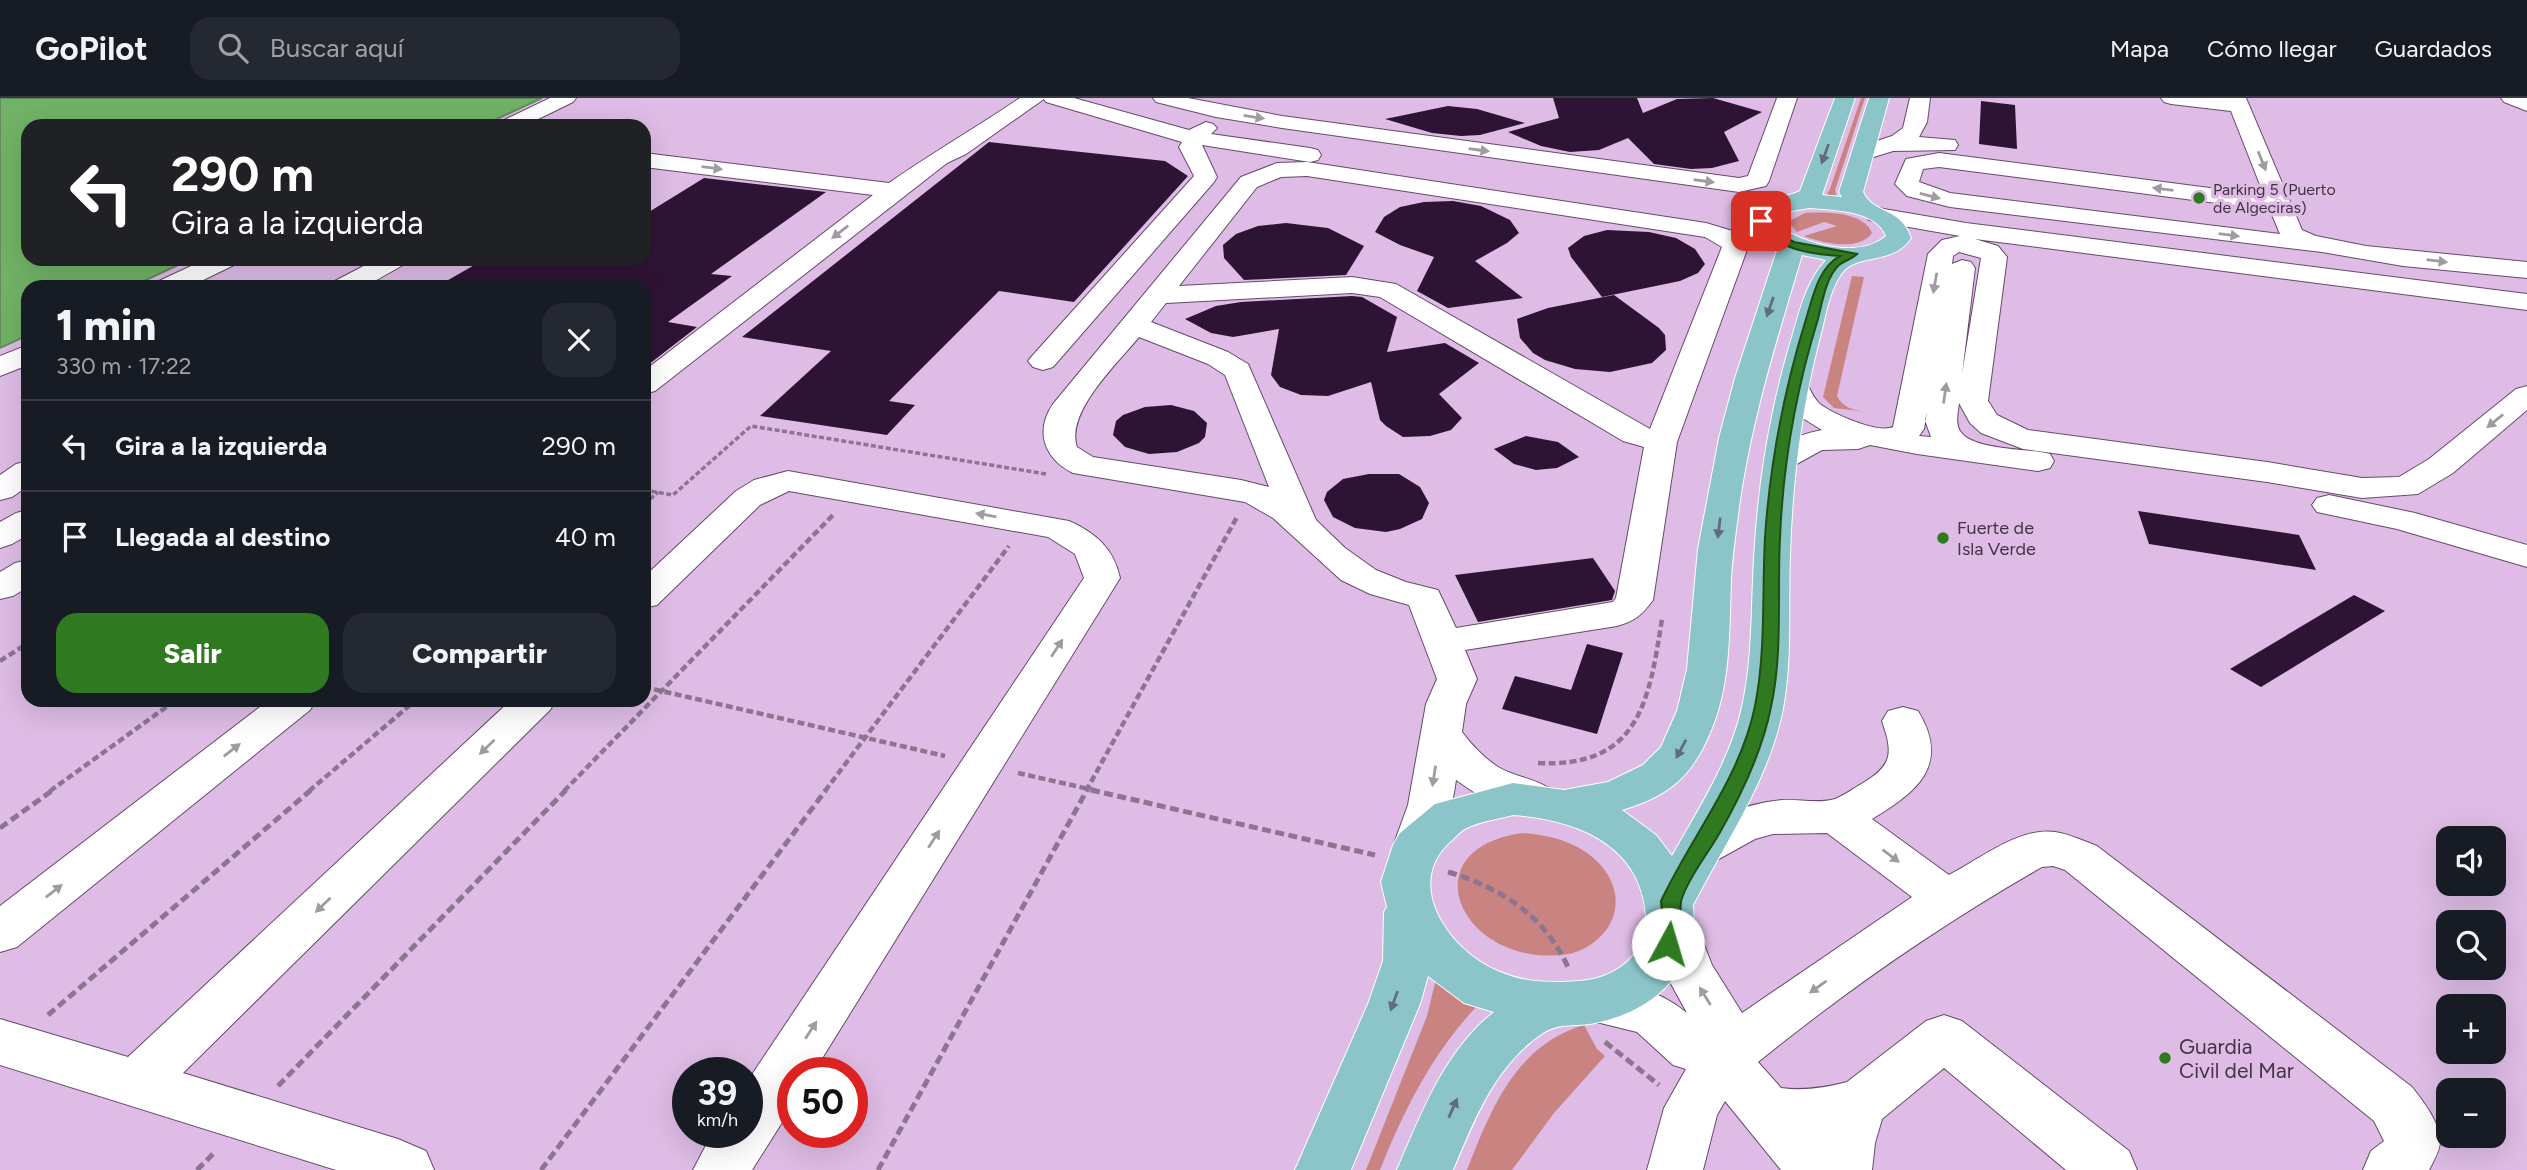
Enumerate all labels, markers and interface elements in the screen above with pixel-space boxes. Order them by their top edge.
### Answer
search box [190,17,680,80]
text: GoPilot [35,29,148,68]
icon: search [214,29,252,67]
text: Buscar aquí [270,32,404,64]
text: Mapa [2110,34,2169,63]
text: Cómo llegar [2207,34,2337,63]
text: Guardados [2375,34,2492,63]
one-way arrow [1243,112,1265,123]
text: 290 m [171,144,314,203]
one-way arrow [1468,144,1490,155]
one-way arrow [1819,144,1830,165]
icon: left [56,147,147,238]
one-way arrow [2257,151,2268,172]
one-way arrow [701,162,723,173]
one-way arrow [1693,176,1715,187]
place label: Parking 5 (Puerto de Algeciras) [2213,180,2336,217]
one-way arrow [2152,184,2174,195]
marker: Parking 5 (Puerto de Algeciras) [2191,190,2207,206]
pin [1731,191,1791,251]
one-way arrow [1920,191,1942,202]
icon: arrive [1742,202,1780,240]
text: Gira a la izquierda [171,204,424,242]
one-way arrow [832,225,850,240]
one-way arrow [2218,229,2240,240]
one-way arrow [2426,255,2448,266]
one-way arrow [1929,272,1940,294]
one-way arrow [1764,296,1775,317]
text: 1 min [56,300,156,351]
button: close [542,303,616,377]
text: 330 m · 17:22 [56,352,192,380]
one-way arrow [1940,381,1951,403]
one-way arrow [2487,413,2505,428]
icon: left [56,427,94,465]
text: Gira a la izquierda [115,430,327,462]
text: 290 m [542,430,616,462]
one-way arrow [975,510,997,521]
one-way arrow [1714,517,1725,539]
place label: Fuerte de Isla Verde [1957,517,2036,560]
icon: arrive [56,518,94,556]
text: Llegada al destino [115,521,330,553]
text: 40 m [555,521,616,553]
marker: Fuerte de Isla Verde [1935,530,1951,546]
button: Salir [56,613,329,693]
button: Compartir [343,613,616,693]
one-way arrow [1051,638,1064,657]
one-way arrow [479,739,496,755]
one-way arrow [1675,740,1687,760]
one-way arrow [223,743,241,758]
one-way arrow [1428,765,1439,787]
map controls [2436,826,2506,1148]
button: sound [2436,826,2506,896]
one-way arrow [927,830,941,848]
one-way arrow [1882,849,1900,863]
one-way arrow [44,884,62,899]
one-way arrow [315,896,332,912]
position arrow [1631,907,1705,981]
button: search [2436,910,2506,980]
one-way arrow [1808,981,1828,994]
one-way arrow [1699,986,1712,1006]
one-way arrow [1388,990,1399,1011]
button: + [2436,994,2506,1064]
one-way arrow [804,1020,817,1040]
place label: Guardia Civil del Mar [2179,1034,2294,1083]
marker: Guardia Civil del Mar [2157,1050,2173,1066]
speed limit sign: 50 [777,1057,868,1148]
text: 39 [698,1072,737,1114]
button: − [2436,1078,2506,1148]
one-way arrow [1447,1098,1459,1118]
text: km/h [697,1109,738,1131]

